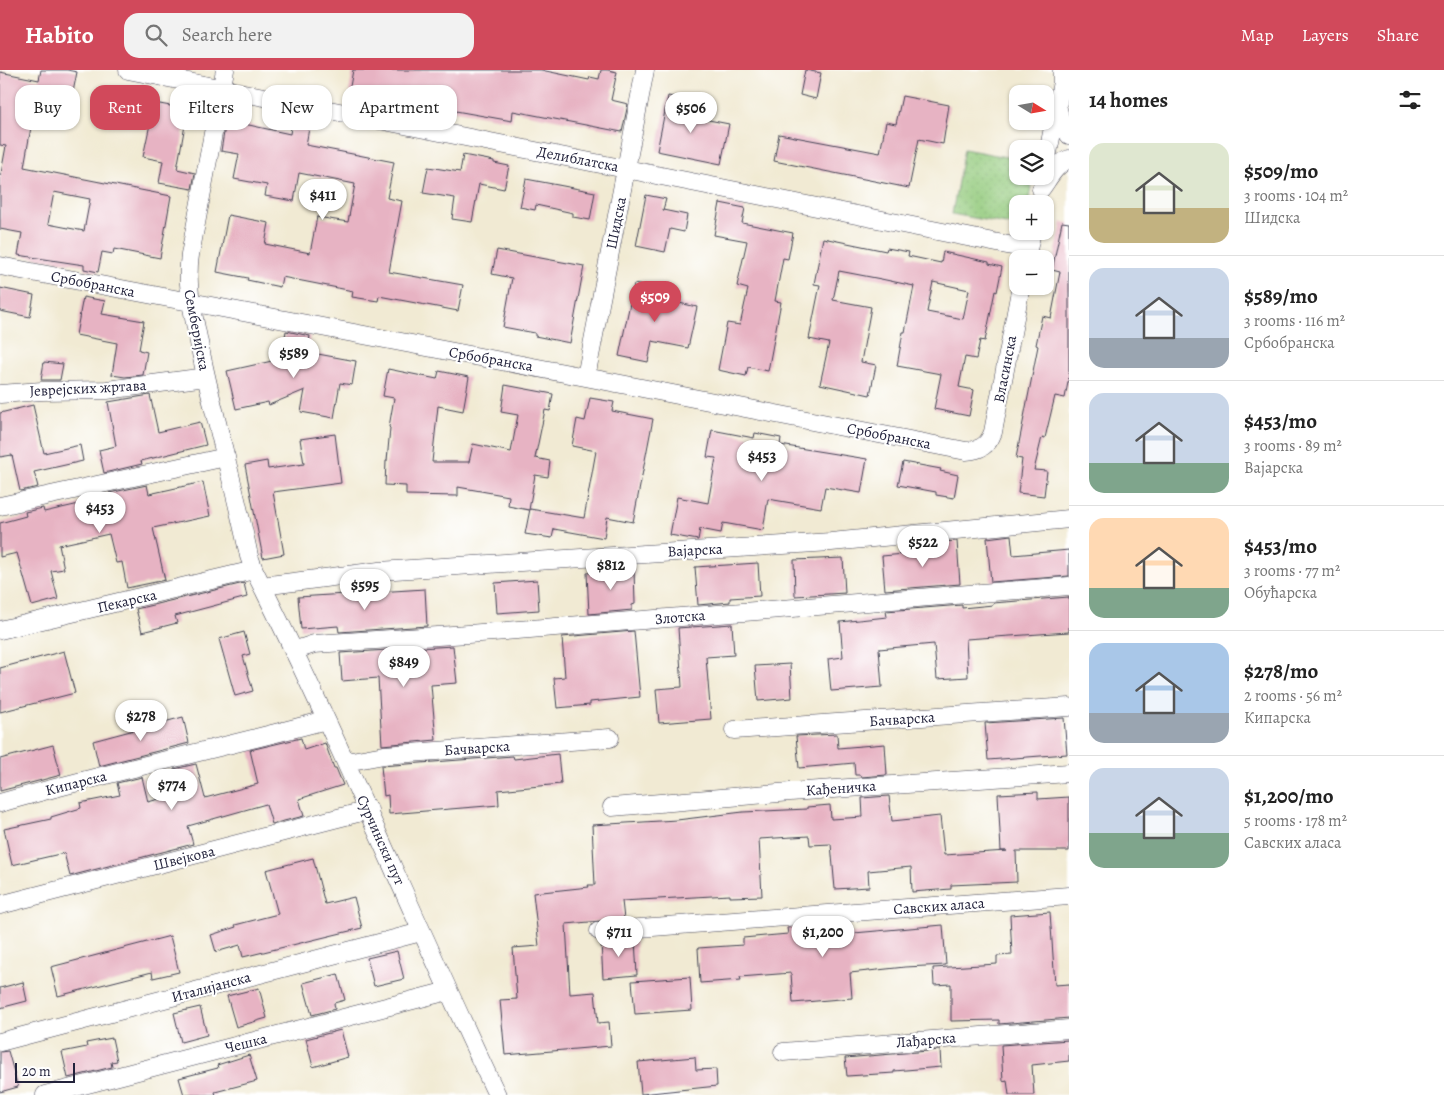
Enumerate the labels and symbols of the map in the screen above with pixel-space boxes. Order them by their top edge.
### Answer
north arrow [1009,85,1054,130]
pin: $506 [661,92,721,134]
street label: Делиблатска [536,141,620,177]
pin: $411 [293,178,353,221]
street label: Шидска [601,195,631,251]
street label: Србобранска [49,266,137,302]
pin: $509 [625,280,685,323]
street label: Семберијска [179,288,215,372]
street label: Власинска [989,334,1021,404]
pin: $589 [264,336,324,379]
street label: Србобранска [447,342,535,376]
street label: Јеврејских жртава [29,375,147,401]
street label: Србобранска [845,418,933,454]
pin: $453 [732,440,792,482]
pin: $453 [70,492,130,534]
pin: $522 [893,526,953,568]
street label: Вајарска [667,539,723,561]
pin: $812 [581,548,641,591]
pin: $595 [335,568,395,611]
street label: Пекарска [95,584,159,618]
street label: Злотска [654,605,706,629]
pin: $849 [374,646,434,688]
pin: $278 [111,700,171,742]
street label: Бачварска [868,707,936,731]
street label: Бачварска [443,736,511,760]
street label: Кипарска [43,766,109,800]
pin: $774 [142,768,202,811]
street label: Кађеничка [805,776,877,800]
street label: Сурчински пут [352,792,410,889]
street label: Швејкова [151,841,217,875]
street label: Савских аласа [893,893,985,919]
pin: $711 [589,916,649,958]
pin: $1,200 [782,916,864,958]
street label: Италијанска [169,967,253,1007]
street label: Лађарска [895,1027,957,1053]
street label: Чешка [223,1028,269,1058]
scale bar [15,1060,75,1083]

